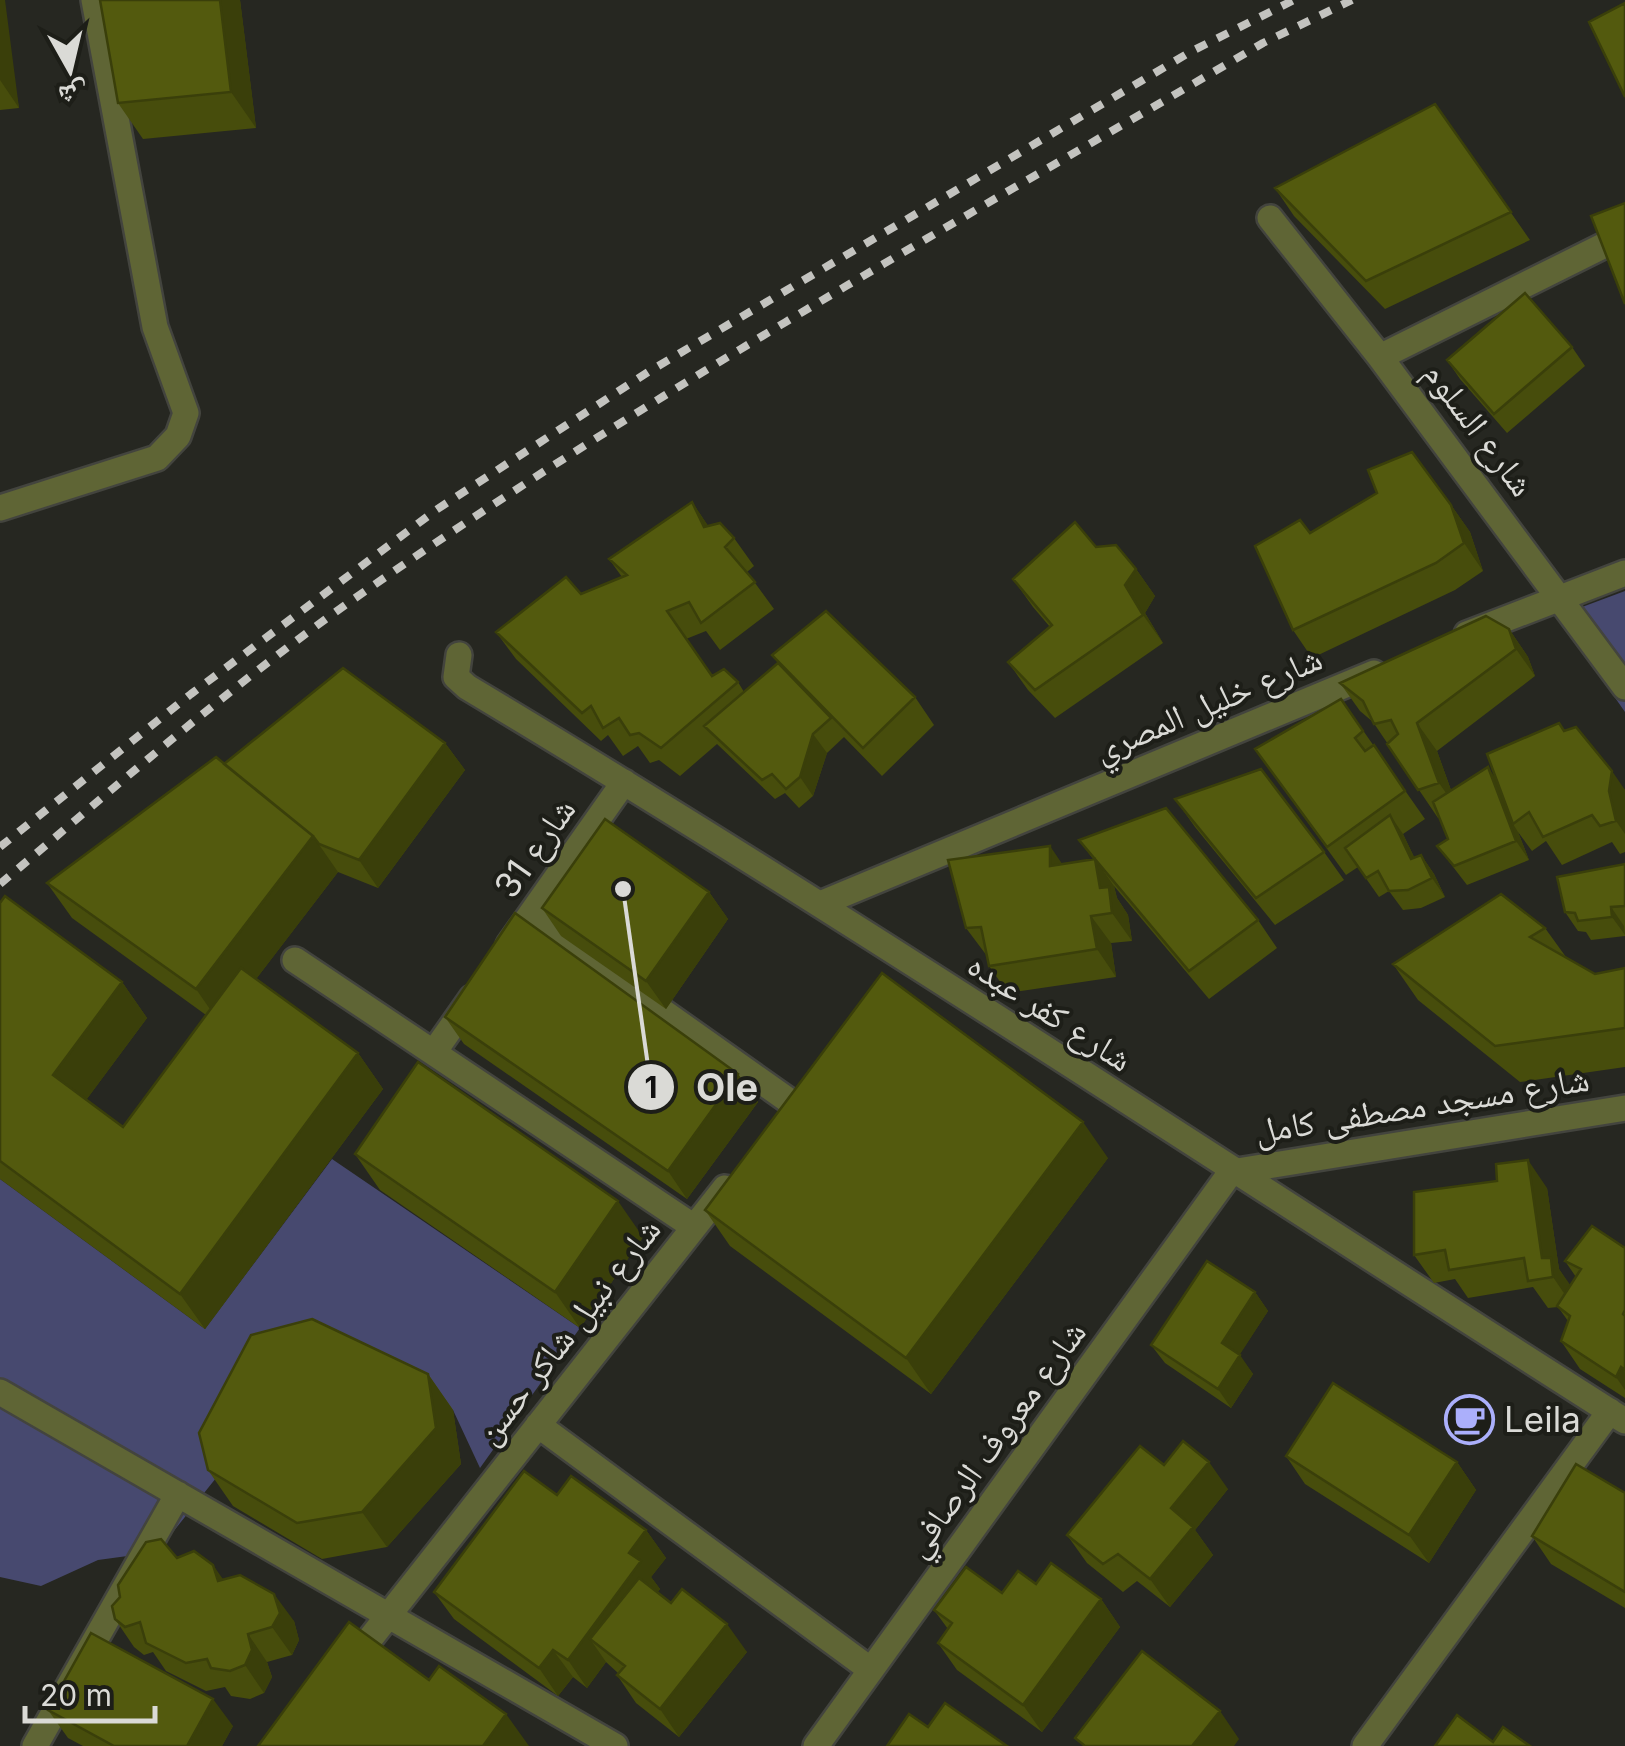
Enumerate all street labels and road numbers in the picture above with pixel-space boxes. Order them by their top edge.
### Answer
street label: شارع السلوم [1413,353,1544,506]
street label: شارع خليل المصري [1087,636,1331,777]
street label: شارع 31 [485,789,585,907]
street label: شارع كفر عبده [960,943,1140,1081]
street label: شارع مسجد مصطفى كامل [1252,1057,1592,1153]
street label: شارع نبيل شاكر حسن [466,1209,670,1453]
street label: شارع معروف الرصافي [894,1312,1100,1569]

